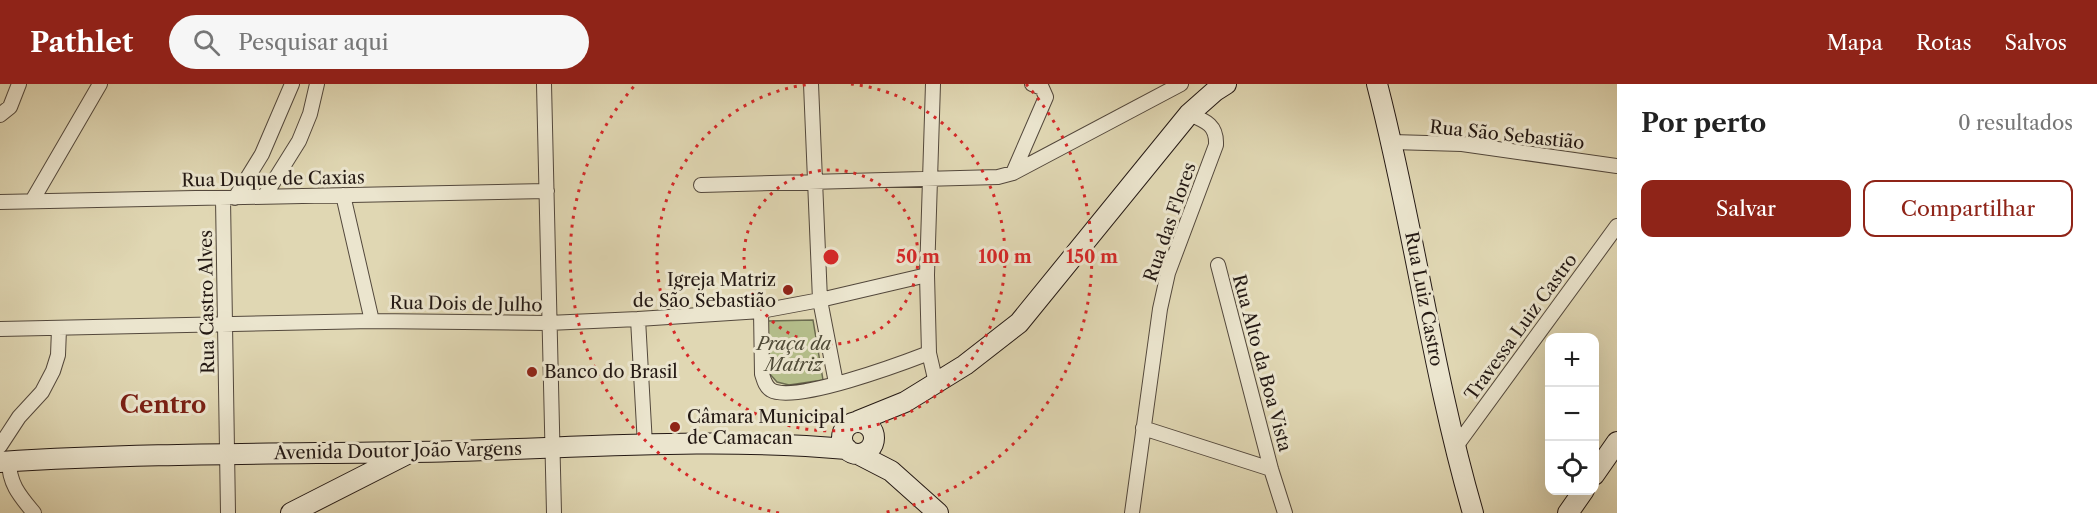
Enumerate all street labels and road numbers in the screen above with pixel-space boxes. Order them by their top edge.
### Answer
street label: Rua São Sebastião [1428,116,1586,154]
street label: Rua das Flores [1139,159,1201,285]
street label: Rua Duque de Caxias [181,166,365,192]
street label: Rua Castro Alves [195,230,219,374]
street label: Rua Luiz Castro [1400,230,1448,368]
street label: Travessa Luiz Castro [1460,249,1582,405]
street label: Rua Alto da Boa Vista [1228,272,1296,455]
street label: Rua Dois de Julho [389,292,543,316]
street label: Avenida Doutor João Vargens [273,438,522,464]

